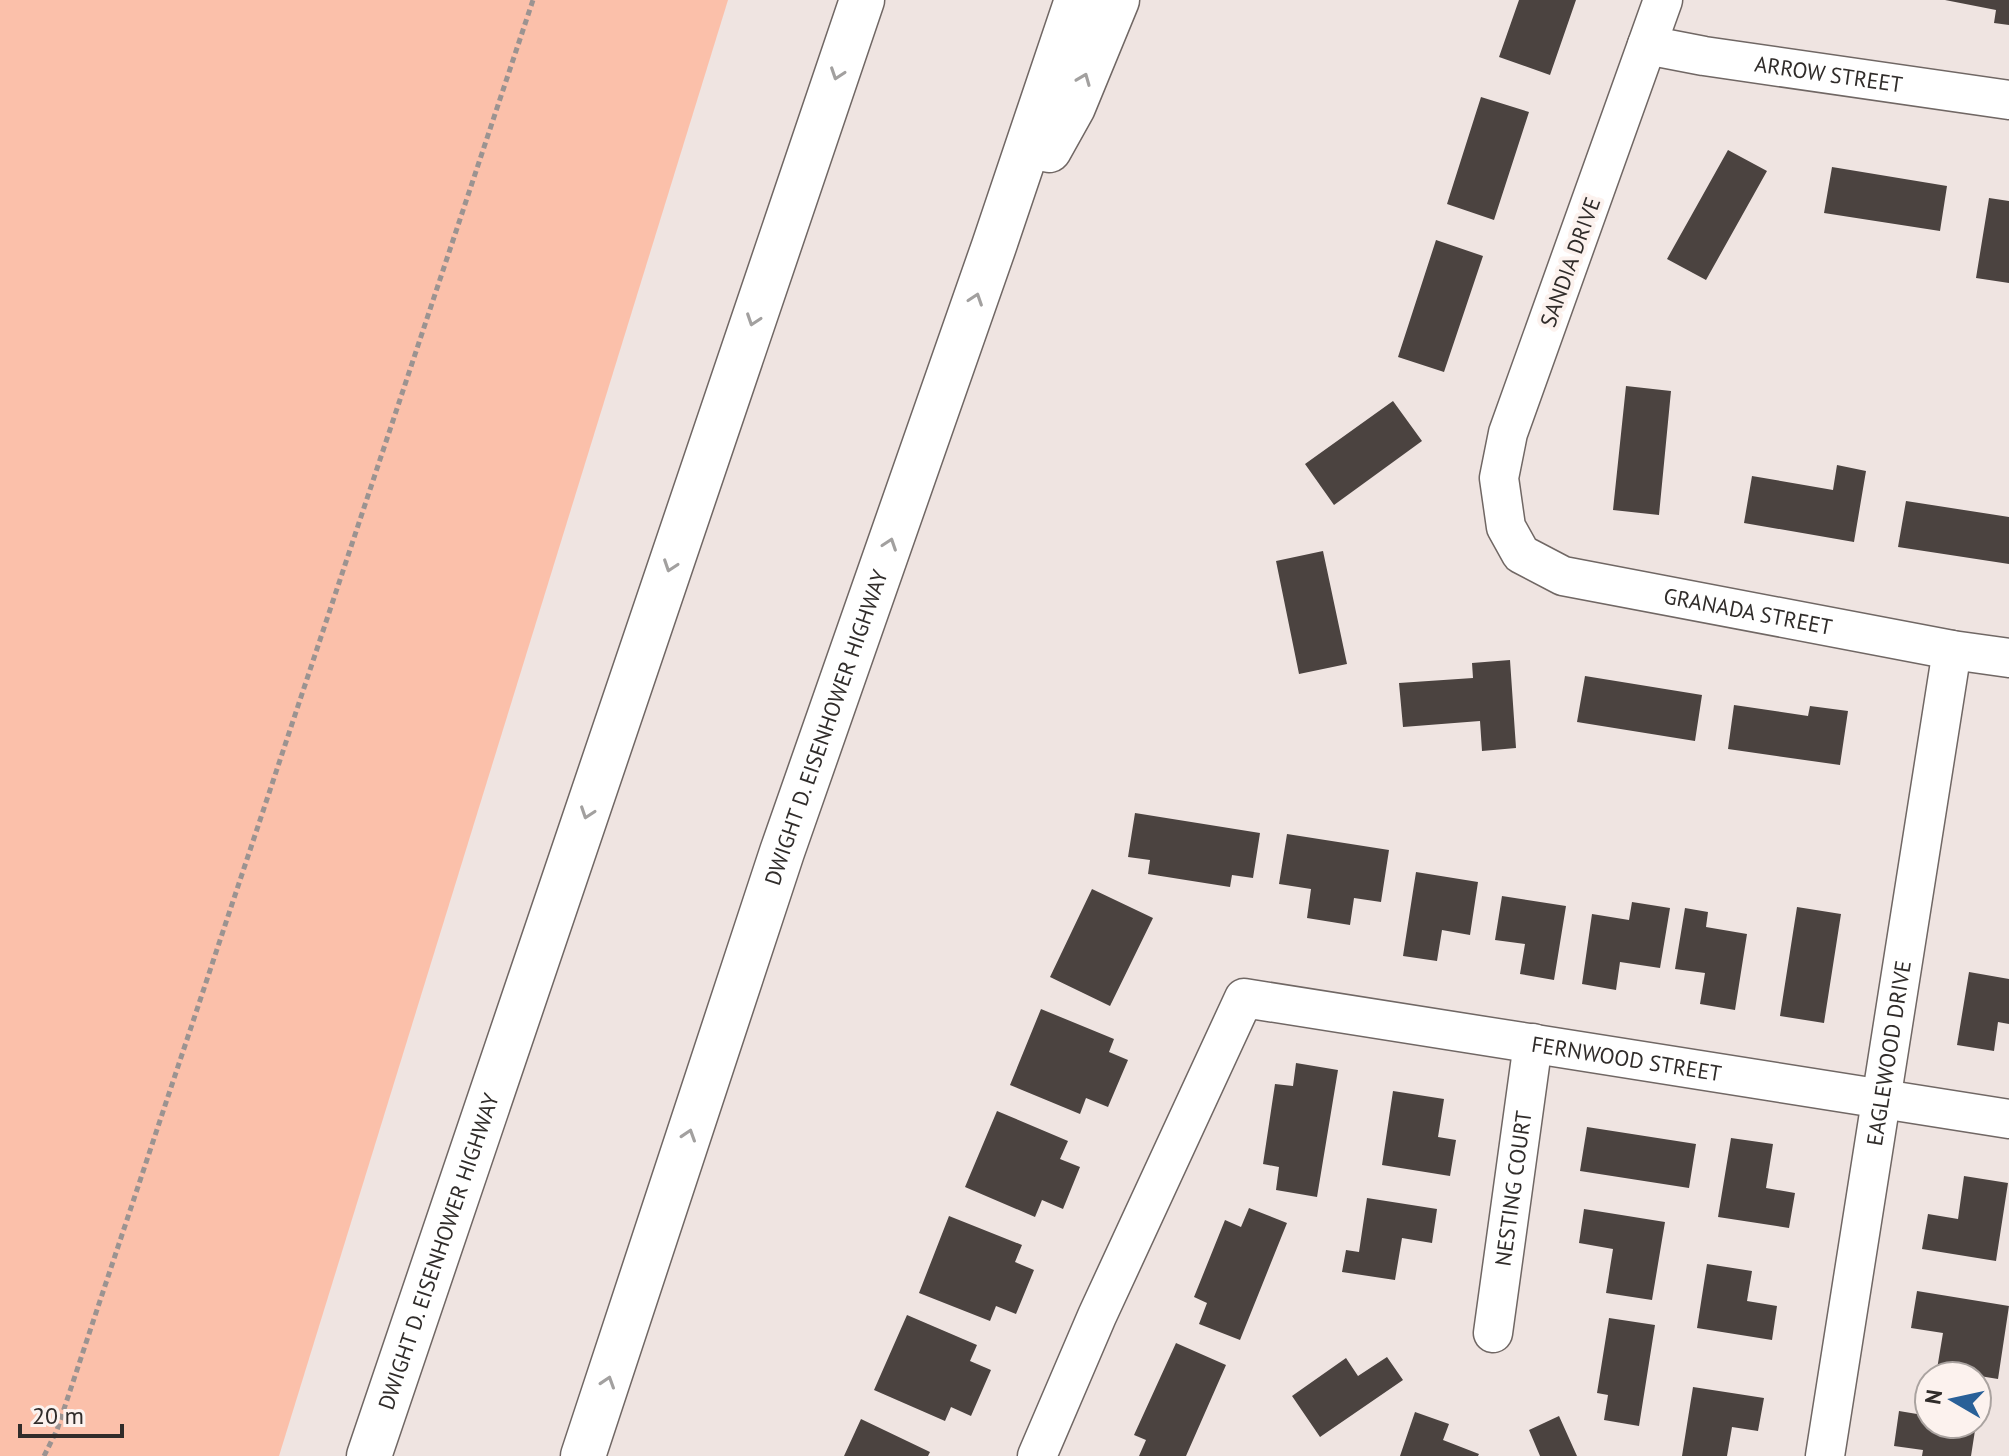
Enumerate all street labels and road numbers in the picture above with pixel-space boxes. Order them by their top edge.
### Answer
street label: ARROW STREET [1753,49,1904,98]
street label: SANDIA DRIVE [1534,193,1606,331]
street label: DWIGHT D. EISENHOWER HIGHWAY [758,565,894,889]
street label: GRANADA STREET [1661,581,1835,641]
street label: EAGLEWOOD DRIVE [1860,958,1917,1148]
street label: FERNWOOD STREET [1530,1030,1724,1087]
street label: DWIGHT D. EISENHOWER HIGHWAY [372,1089,505,1413]
street label: NESTING COURT [1488,1109,1538,1268]

